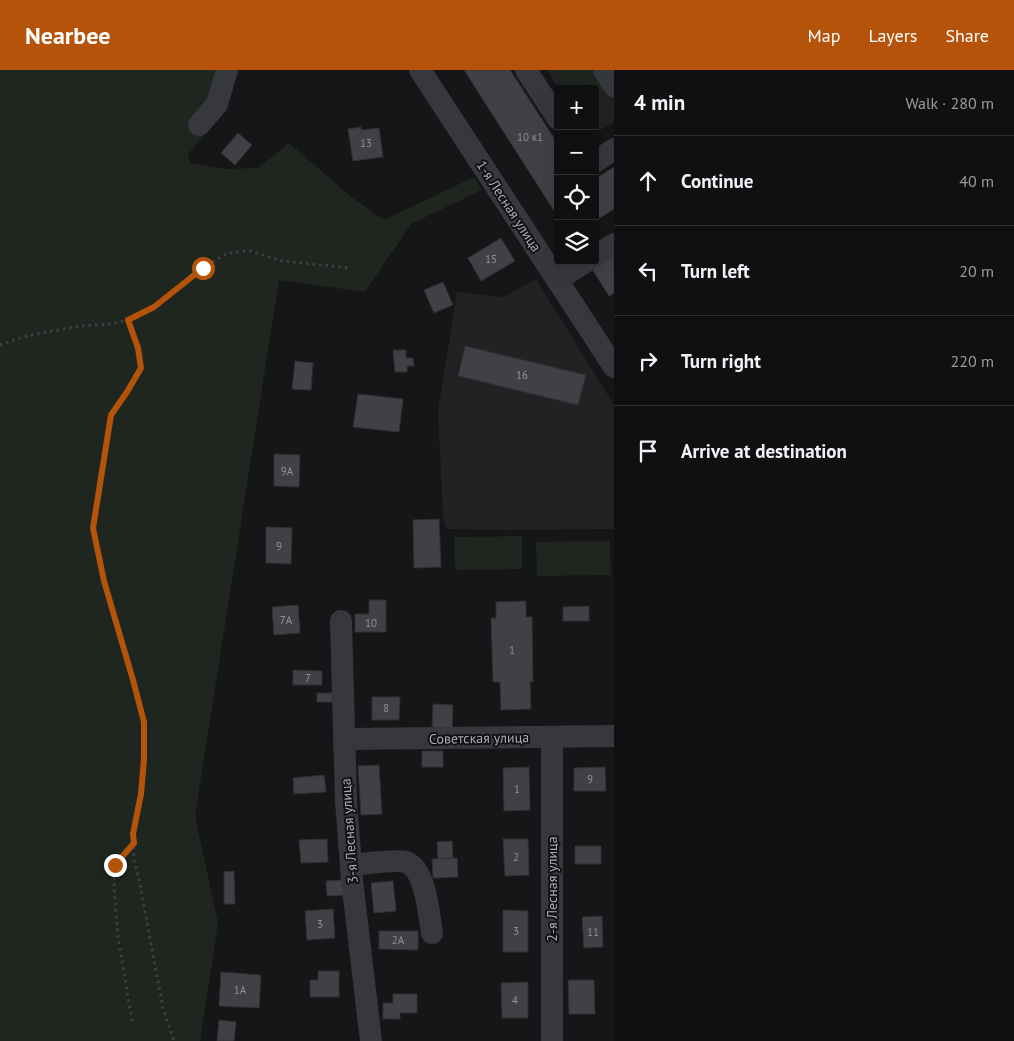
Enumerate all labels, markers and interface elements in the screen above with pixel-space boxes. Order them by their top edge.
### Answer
text: Nearbee [25,20,110,51]
text: Map [808,24,840,47]
text: Layers [868,24,917,47]
text: Share [945,24,989,47]
map controls [554,85,599,265]
button: + [554,85,599,130]
text: 4 min [634,89,685,116]
text: Walk · 280 m [905,93,994,113]
house number: 10 к1 [517,130,543,144]
button: − [554,130,599,175]
house number: 13 [360,136,372,150]
street label: 1-я Лесная улица [473,157,545,255]
icon: ahead [634,167,662,195]
text: Continue [681,169,753,193]
text: 40 m [959,171,994,191]
button: locate [554,175,599,220]
button: layers [554,220,599,265]
house number: 15 [485,252,497,266]
route start [192,257,215,280]
icon: left [634,257,662,285]
text: Turn left [681,259,750,283]
text: 20 m [959,261,994,281]
icon: right [634,347,662,375]
text: Turn right [681,349,761,373]
text: 220 m [951,351,994,371]
house number: 16 [516,368,528,382]
icon: arrive [634,437,662,465]
text: Arrive at destination [681,439,847,463]
house number: 9А [281,464,294,478]
house number: 9 [276,539,282,553]
house number: 7А [280,613,293,627]
house number: 10 [365,616,377,630]
house number: 1 [509,643,515,657]
house number: 7 [305,671,311,685]
house number: 8 [383,701,389,715]
street label: Советская улица [429,728,529,748]
house number: 9 [587,772,593,786]
street label: 3-я Лесная улица [336,778,362,884]
house number: 1 [514,782,520,796]
street label: 2-я Лесная улица [543,836,561,942]
house number: 2 [513,850,519,864]
route end [104,854,127,877]
house number: 3 [317,917,323,931]
house number: 3 [513,924,519,938]
house number: 11 [587,925,599,939]
house number: 2А [392,933,405,947]
house number: 1А [234,983,247,997]
house number: 4 [512,993,518,1007]

